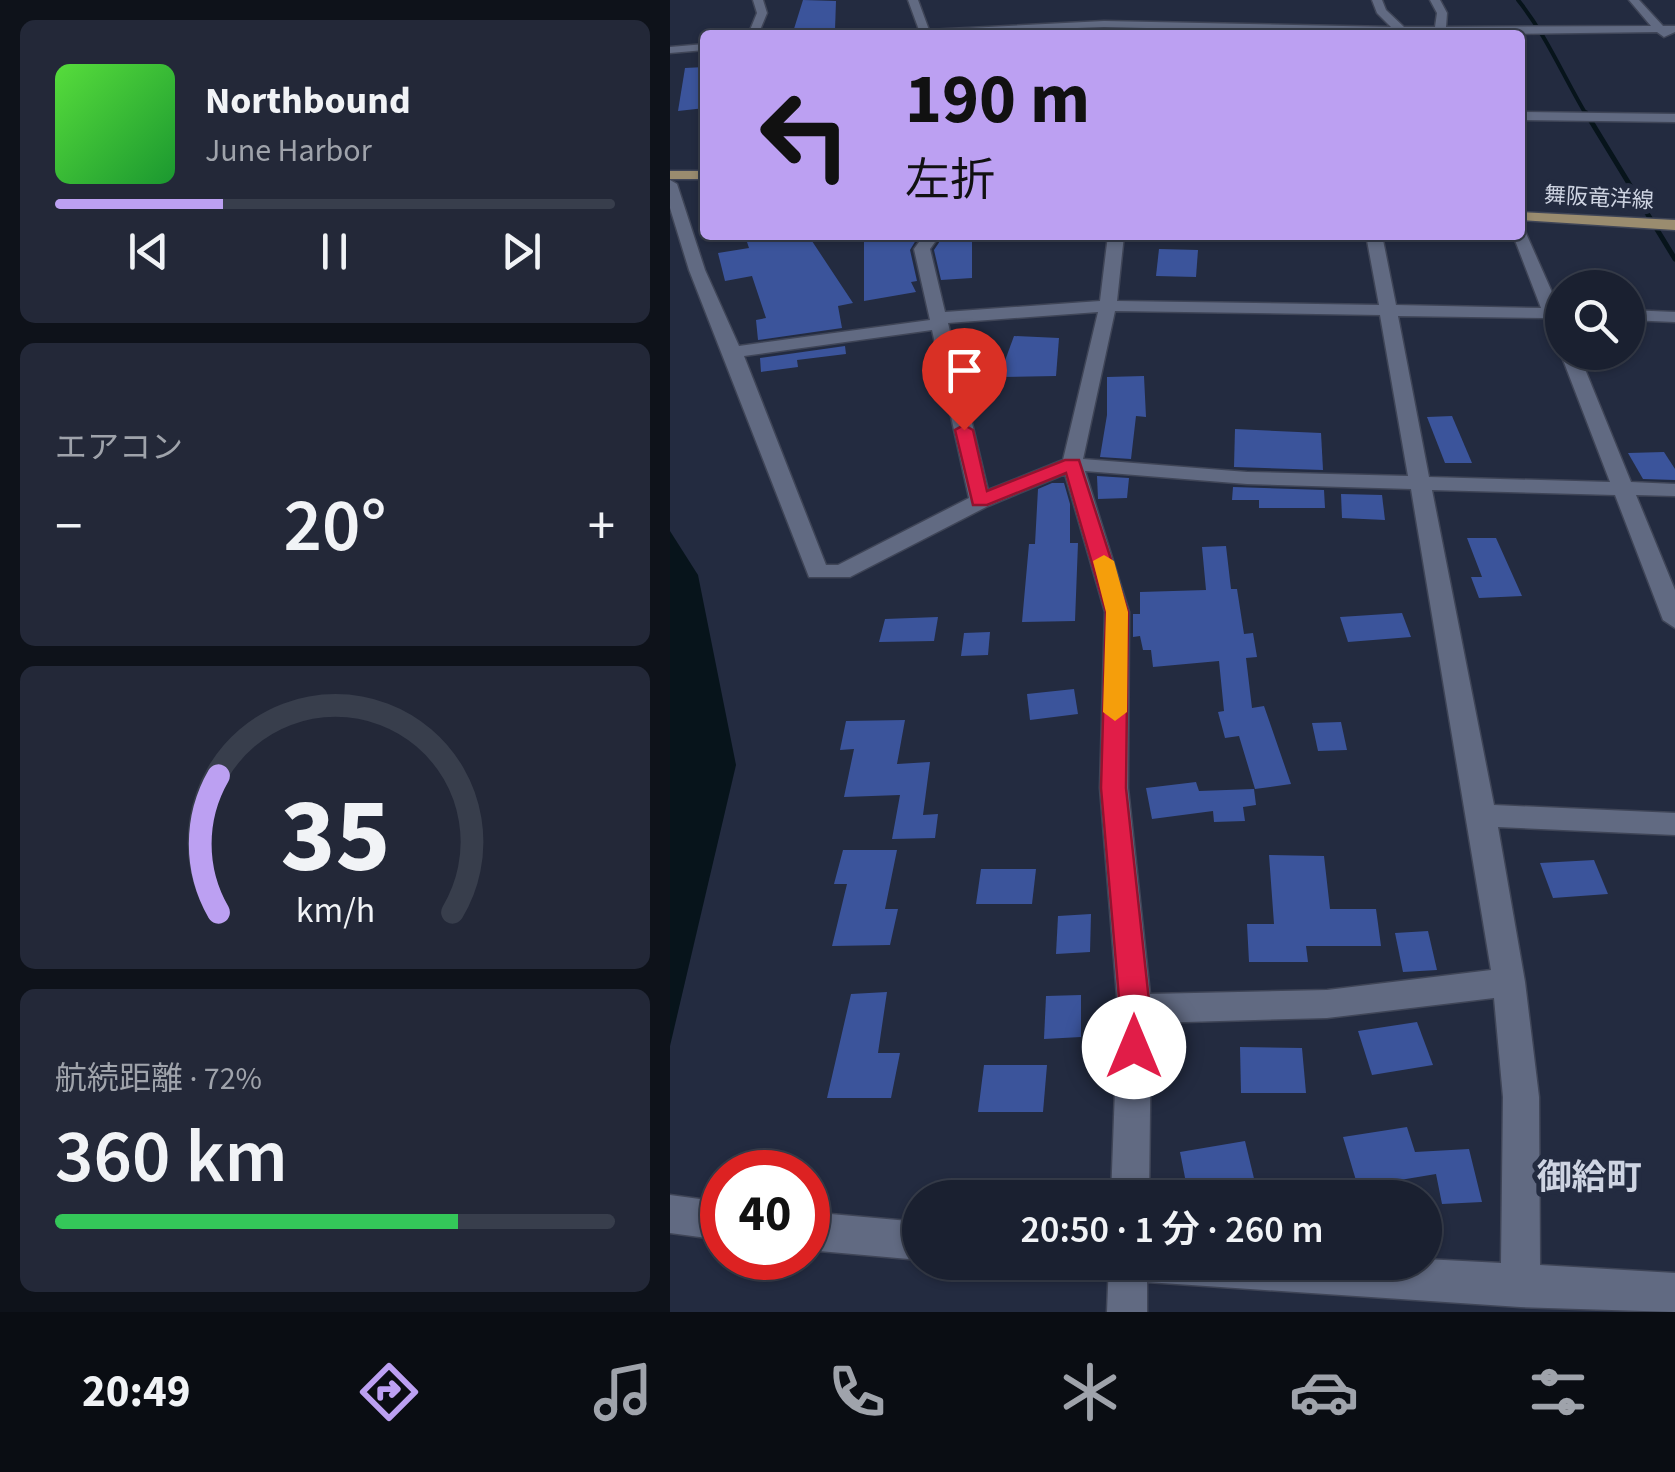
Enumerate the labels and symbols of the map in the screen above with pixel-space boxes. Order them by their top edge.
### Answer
street label: 舞阪竜洋線 [1543,179,1655,217]
pin [922,328,1007,431]
position arrow [1082,995,1186,1099]
speed limit sign: 40 [700,1150,830,1280]
district label: 御給町 [1536,1153,1642,1203]

